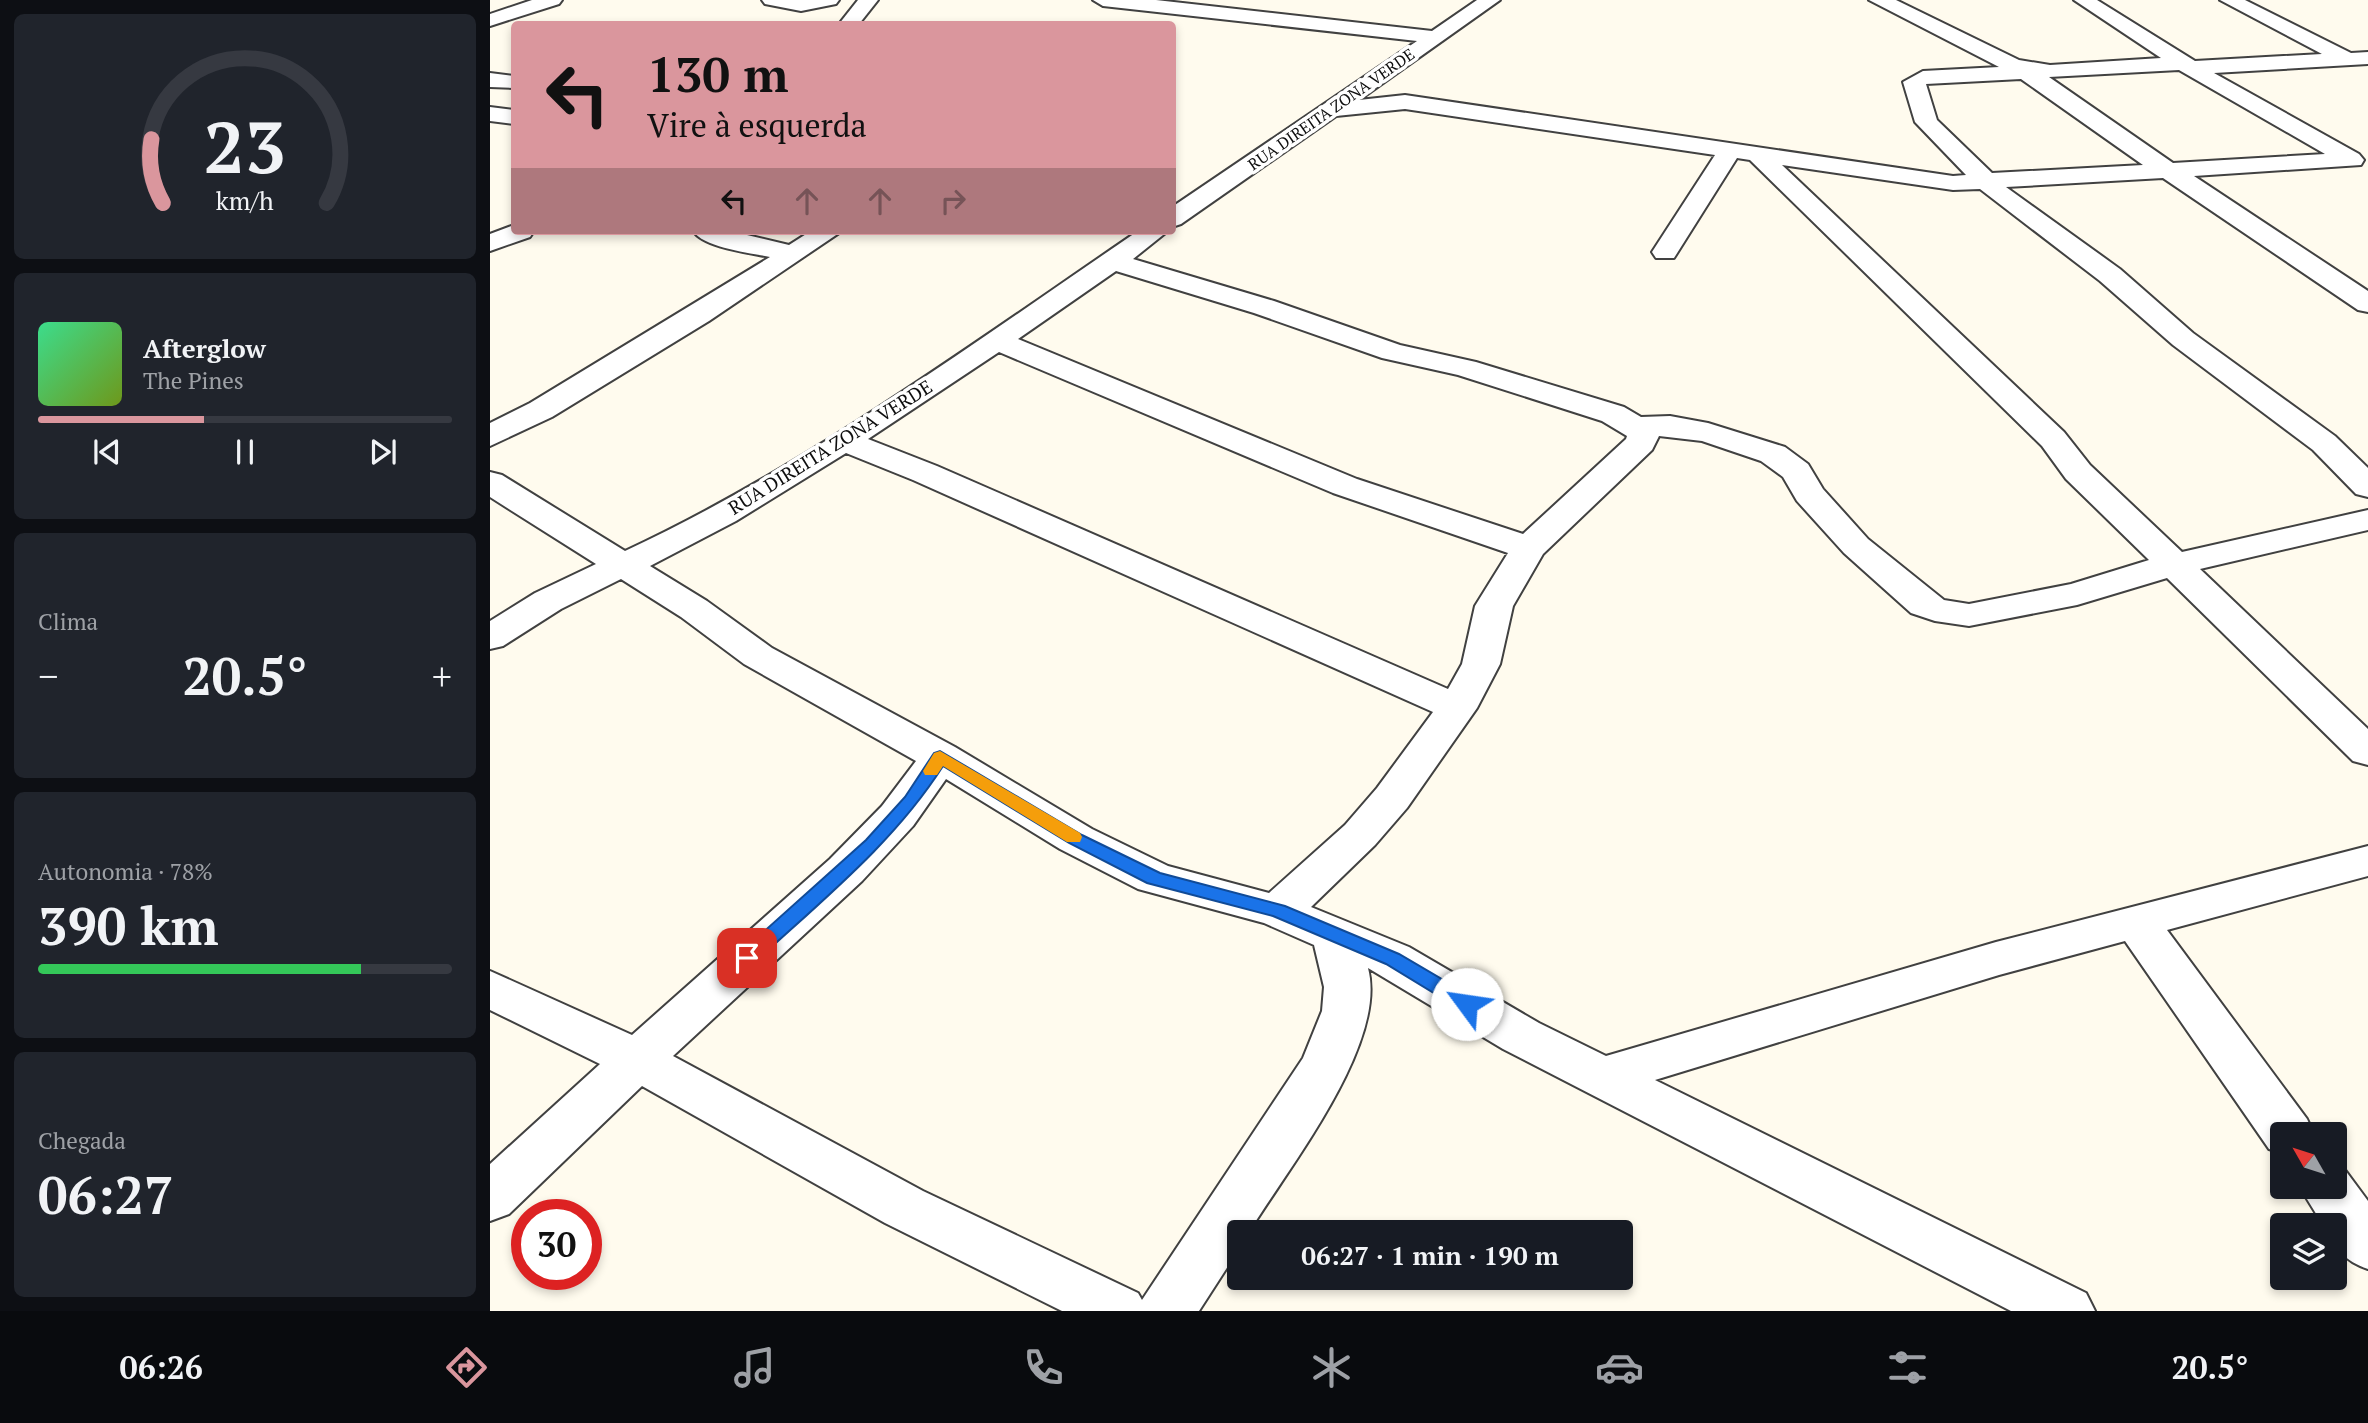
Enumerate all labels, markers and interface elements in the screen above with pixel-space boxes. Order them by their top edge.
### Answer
text: 130 m [647,41,789,106]
street label: RUA DIREITA ZONA VERDE [1243,43,1419,175]
icon: left [532,49,623,140]
text: 23 [204,97,286,194]
text: Vire à esquerda [647,104,867,146]
icon: left [715,182,753,220]
icon: ahead [788,182,826,220]
icon: ahead [861,182,899,220]
icon: right [934,182,972,220]
text: km/h [216,184,274,217]
text: Afterglow [143,331,266,365]
text: The Pines [143,365,244,396]
street label: RUA DIREITA ZONA VERDE [723,373,936,520]
icon: previous [88,433,126,471]
icon: pause [226,433,264,471]
icon: next [364,433,402,471]
text: Clima [38,606,98,637]
text: 20.5° [182,641,308,710]
text: − [38,651,58,701]
text: + [432,651,452,701]
text: Autonomia · 78% [38,856,213,887]
text: 390 km [38,891,219,960]
pin [717,928,777,988]
icon: arrive [728,939,766,977]
position arrow [1430,967,1504,1041]
north arrow [2270,1122,2347,1199]
map controls [2270,1122,2347,1290]
text: Chegada [38,1125,126,1156]
text: 06:27 [38,1160,173,1229]
speed limit sign: 30 [511,1199,602,1290]
button: layers [2270,1213,2347,1290]
text: 06:27 · 1 min · 190 m [1301,1238,1559,1272]
icon: directions [442,1343,491,1392]
icon: music [730,1343,779,1392]
icon: phone [1019,1343,1068,1392]
icon: climate [1307,1343,1356,1392]
icon: car [1595,1343,1644,1392]
icon: filters [1883,1343,1932,1392]
text: 06:26 [120,1346,203,1388]
text: 20.5° [2171,1346,2248,1388]

